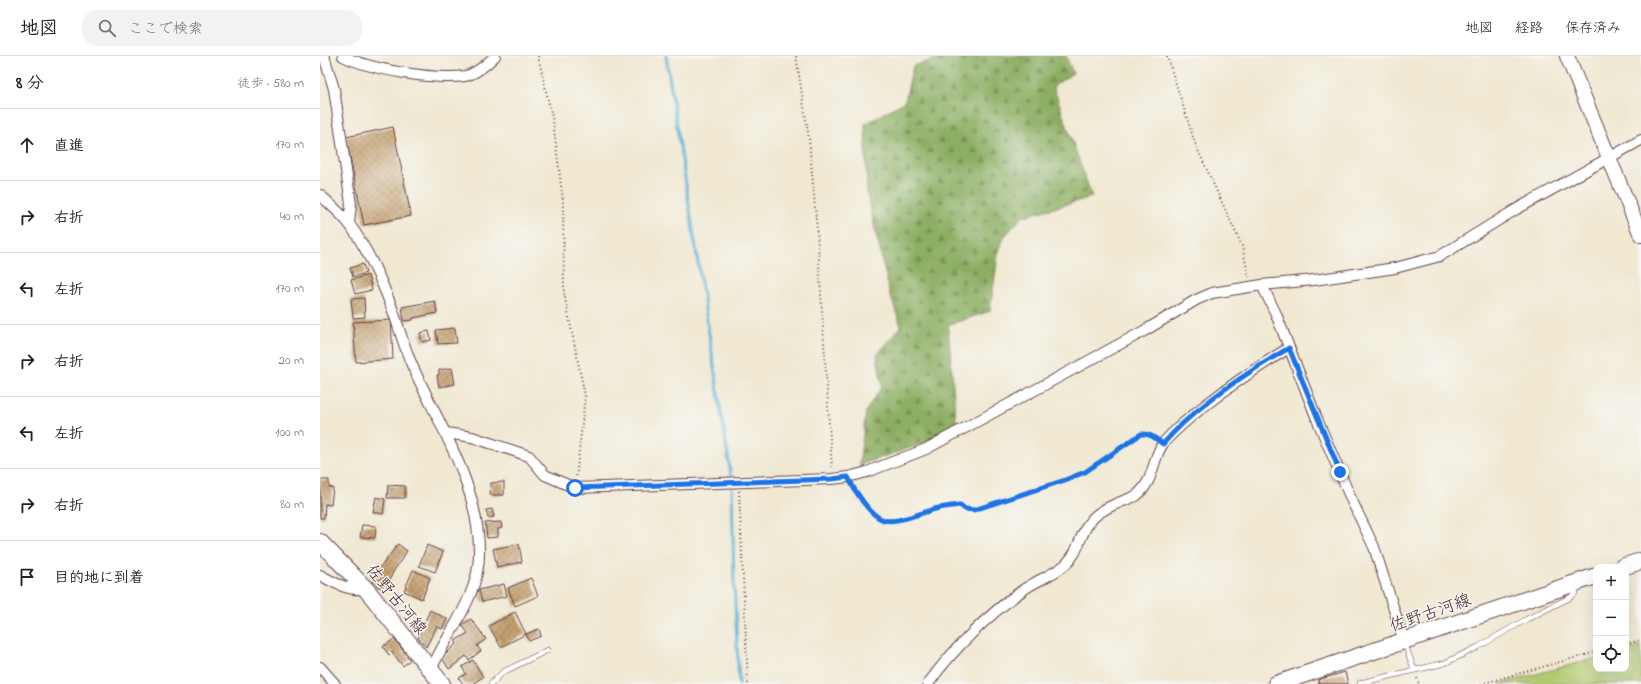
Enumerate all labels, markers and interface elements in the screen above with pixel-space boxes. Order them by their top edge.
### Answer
search box [82,10,362,46]
text: 地図 [20,16,58,43]
icon: search [96,17,118,39]
text: ここで検索 [128,18,203,40]
text: 地図 [1465,18,1493,39]
text: 経路 [1515,18,1543,39]
text: 保存済み [1565,18,1621,39]
text: 8 分 [16,71,44,96]
text: 徒歩 · 580 m [237,74,304,93]
icon: ahead [16,134,38,156]
text: 直進 [54,135,84,157]
text: 170 m [276,135,304,154]
icon: right [16,206,38,228]
text: 右折 [54,207,84,229]
text: 40 m [280,207,304,226]
icon: left [16,278,38,300]
text: 左折 [54,279,84,301]
text: 170 m [276,279,304,298]
icon: right [16,350,38,372]
text: 右折 [54,351,84,373]
text: 20 m [279,351,304,370]
icon: left [16,422,38,444]
text: 左折 [54,423,84,445]
text: 100 m [275,423,304,442]
route end [1331,463,1349,481]
route start [566,479,584,497]
icon: right [16,494,38,516]
text: 右折 [54,495,84,517]
text: 80 m [280,495,304,514]
street label: 佐野古河線 [359,559,432,641]
map controls [1593,564,1629,672]
button: + [1593,564,1629,600]
icon: arrive [16,566,38,588]
text: 目的地に到着 [54,567,144,589]
street label: 佐野古河線 [1386,588,1475,639]
button: − [1593,600,1629,636]
button: locate [1593,636,1629,672]

